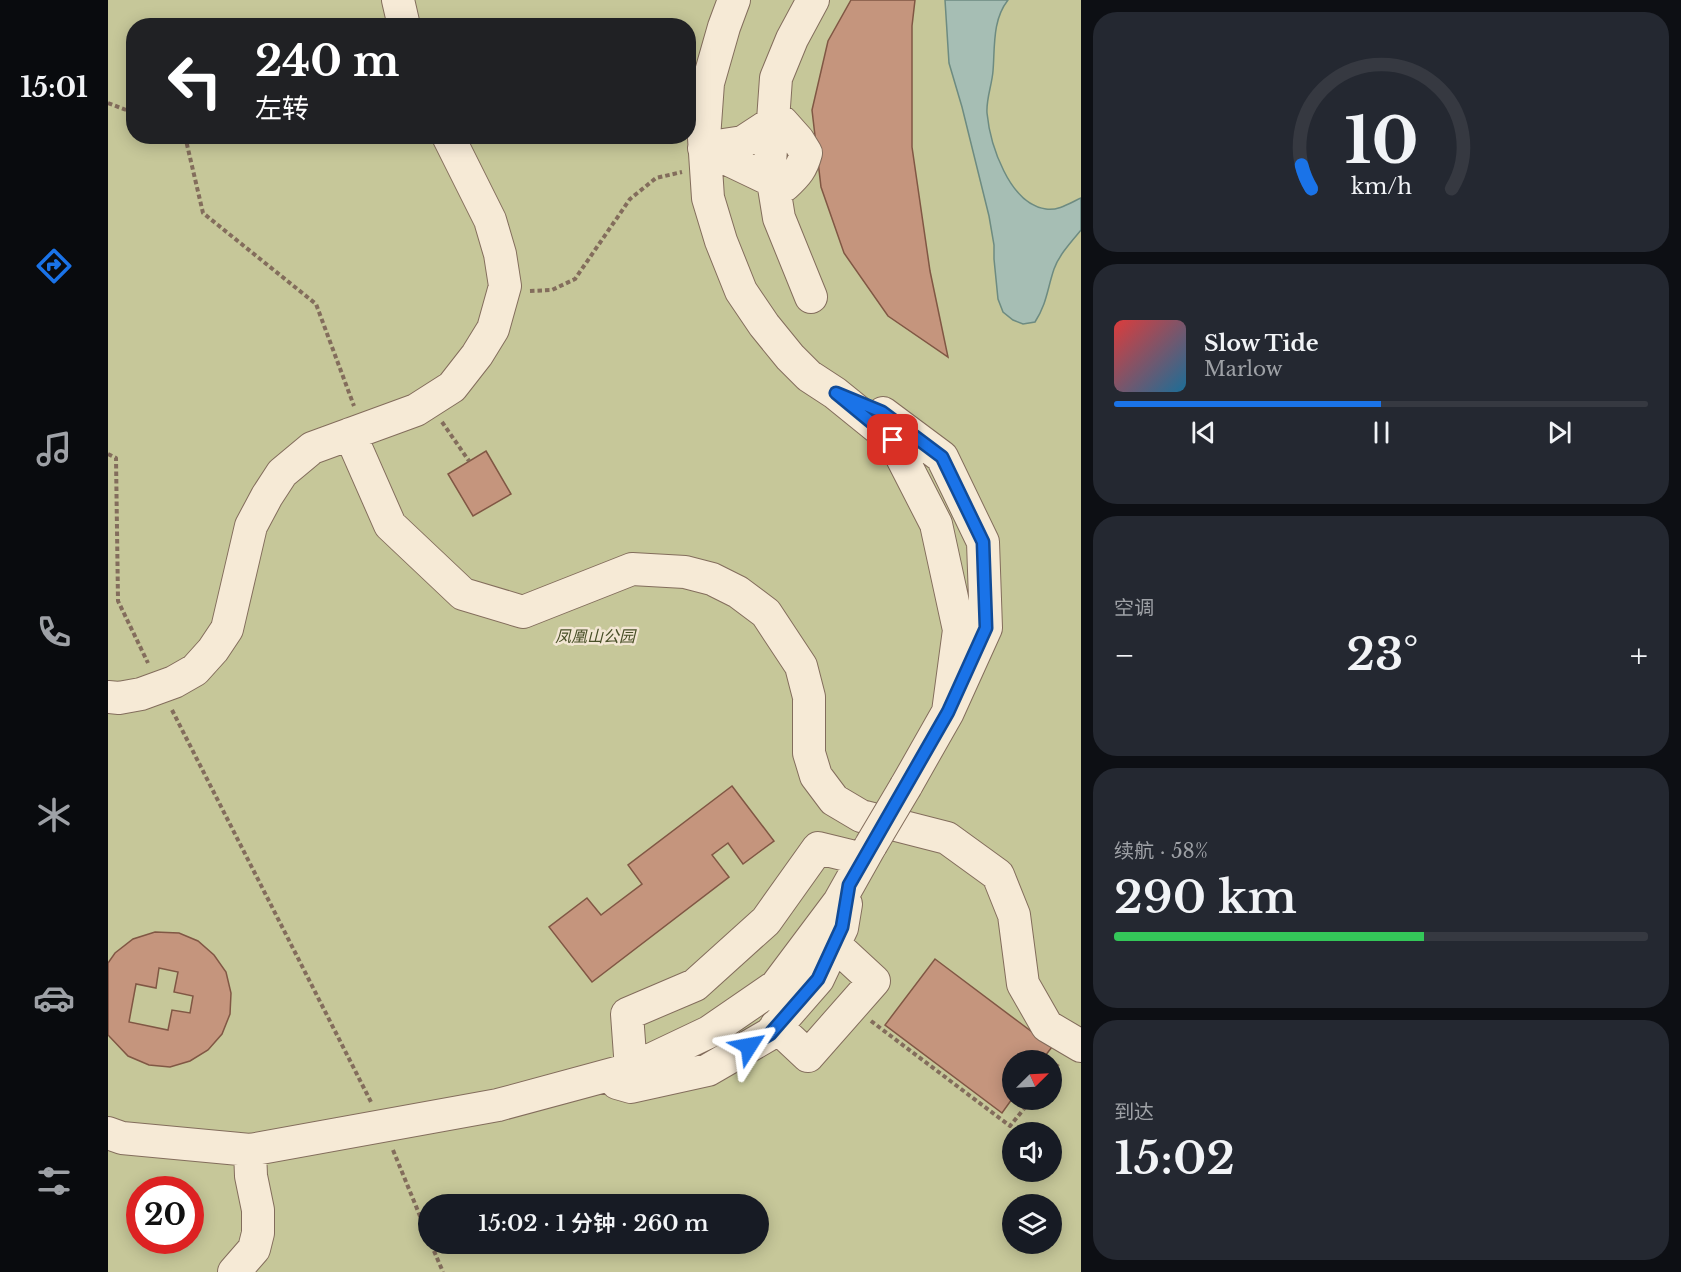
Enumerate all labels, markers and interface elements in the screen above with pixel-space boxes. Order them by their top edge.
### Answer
text: 240 m [255,35,400,87]
icon: left [156,42,234,120]
text: 15:01 [20,71,88,104]
text: 左转 [255,92,309,125]
text: 10 [1344,102,1418,180]
text: km/h [1351,173,1412,200]
icon: directions [33,245,75,287]
text: Slow Tide [1204,330,1319,357]
text: Marlow [1204,357,1283,381]
pin [867,414,918,465]
icon: previous [1187,416,1220,449]
icon: pause [1365,416,1398,449]
icon: next [1543,416,1576,449]
icon: arrive [876,423,909,456]
icon: music [33,428,75,470]
text: 空调 [1114,596,1154,620]
icon: phone [33,611,75,653]
park label: 凤凰山公园 [555,626,637,646]
text: 23° [1346,626,1419,682]
text: − [1114,635,1135,676]
text: + [1630,635,1648,676]
icon: climate [33,794,75,836]
text: 续航 · 58% [1114,839,1208,863]
text: 290 km [1114,869,1297,925]
icon: car [33,977,75,1019]
position arrow [717,1014,781,1078]
north arrow [1002,1050,1062,1110]
map controls [1002,1050,1062,1254]
text: 到达 [1114,1100,1154,1124]
button: sound [1002,1122,1062,1182]
text: 15:02 [1114,1130,1235,1186]
icon: filters [33,1160,75,1202]
speed limit sign: 20 [126,1176,204,1254]
button: layers [1002,1194,1062,1254]
text: 15:02 · 1 分钟 · 260 m [478,1210,709,1237]

